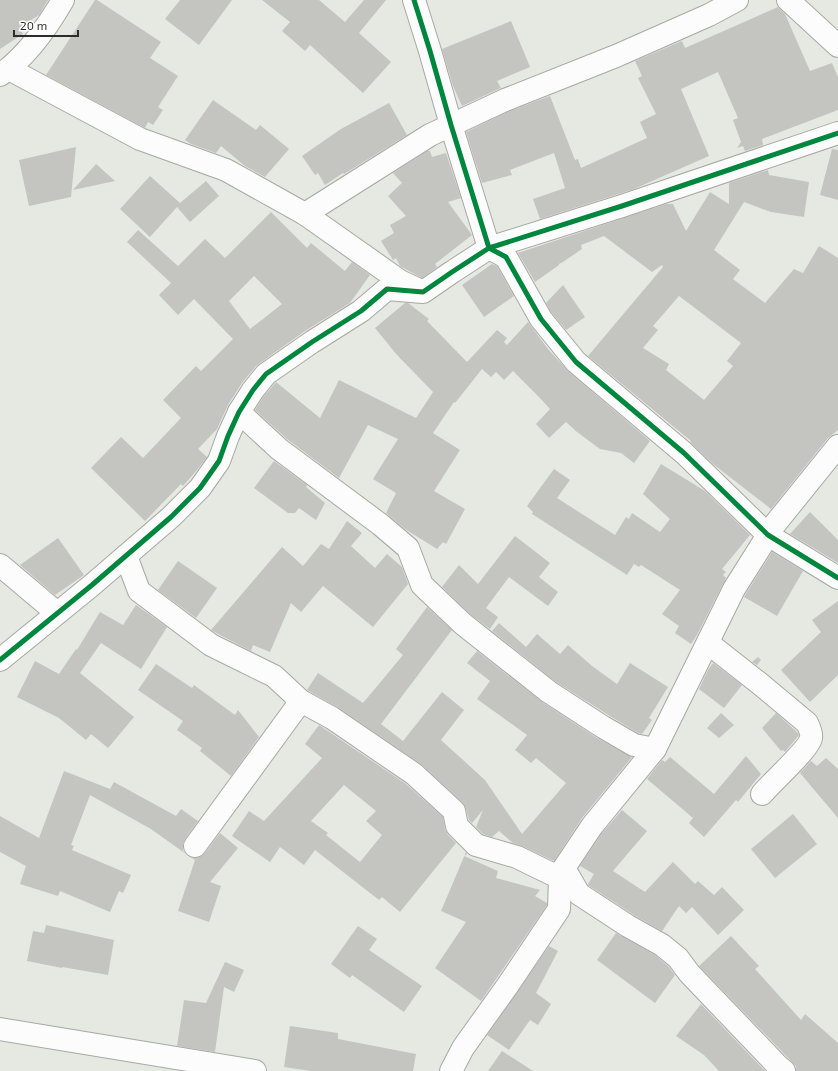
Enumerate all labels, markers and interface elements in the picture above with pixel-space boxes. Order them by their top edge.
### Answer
scale bar [14,12,78,38]
text: 20 m [20,18,47,32]

